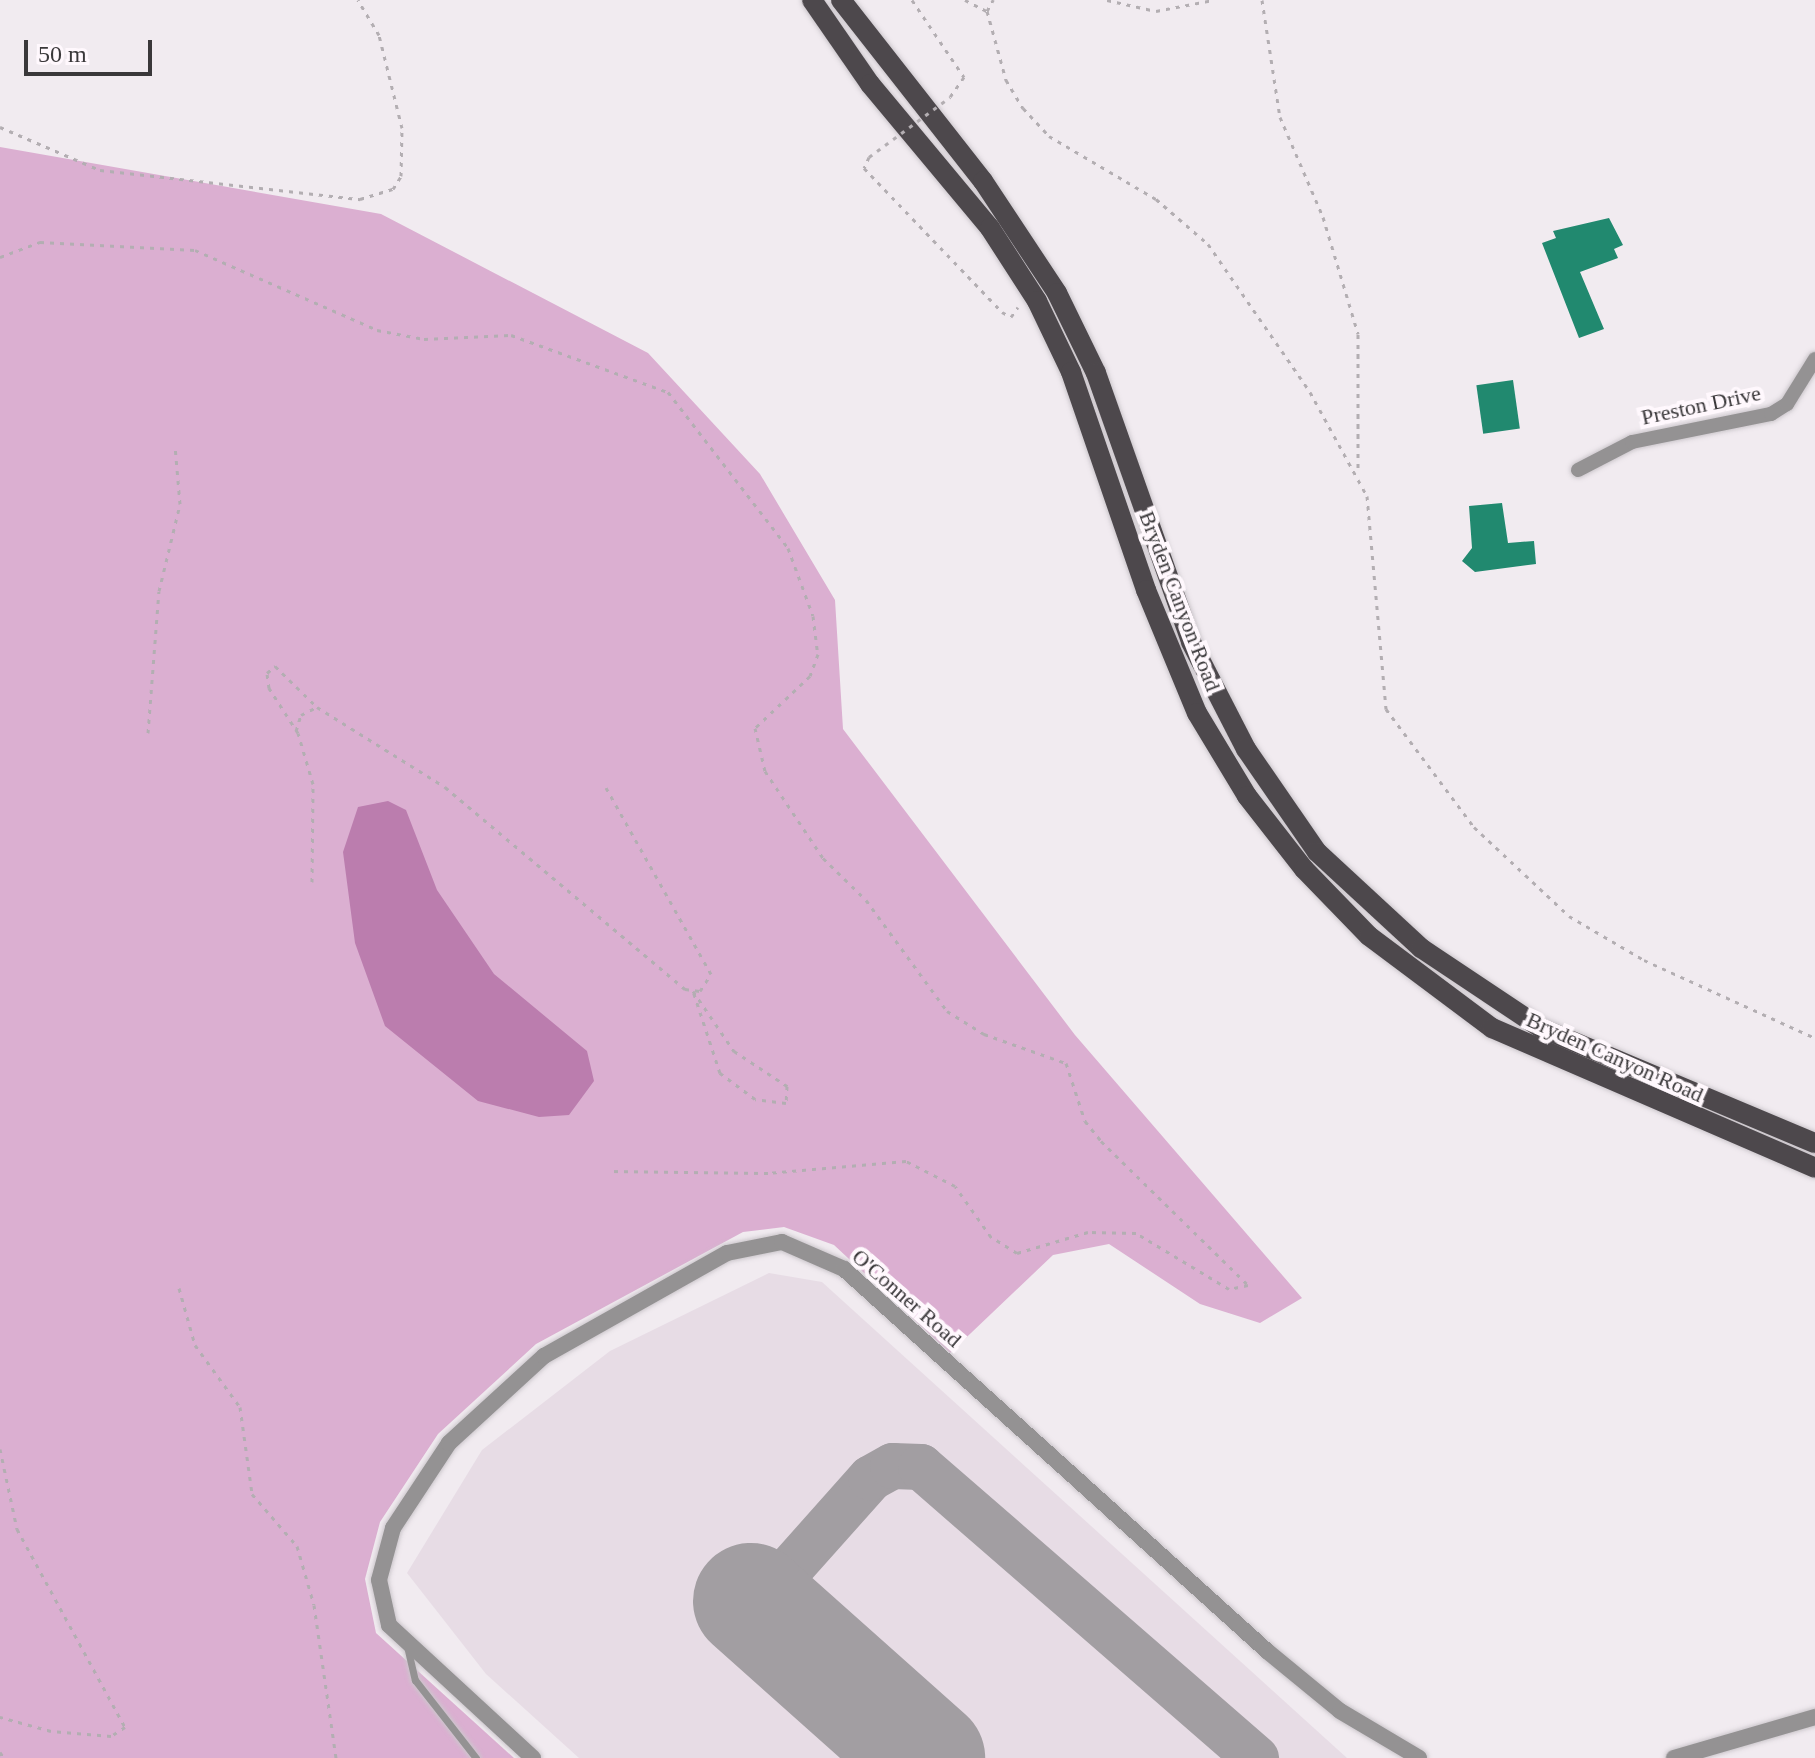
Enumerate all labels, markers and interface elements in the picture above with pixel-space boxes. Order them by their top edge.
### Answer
scale bar [28,24,156,74]
text: 50 m [38,41,87,67]
street label: Preston Drive [1639,379,1763,431]
street label: Bryden Canyon Road [1134,507,1226,695]
street label: Bryden Canyon Road [1523,1006,1707,1108]
street label: O'Conner Road [847,1243,967,1353]

